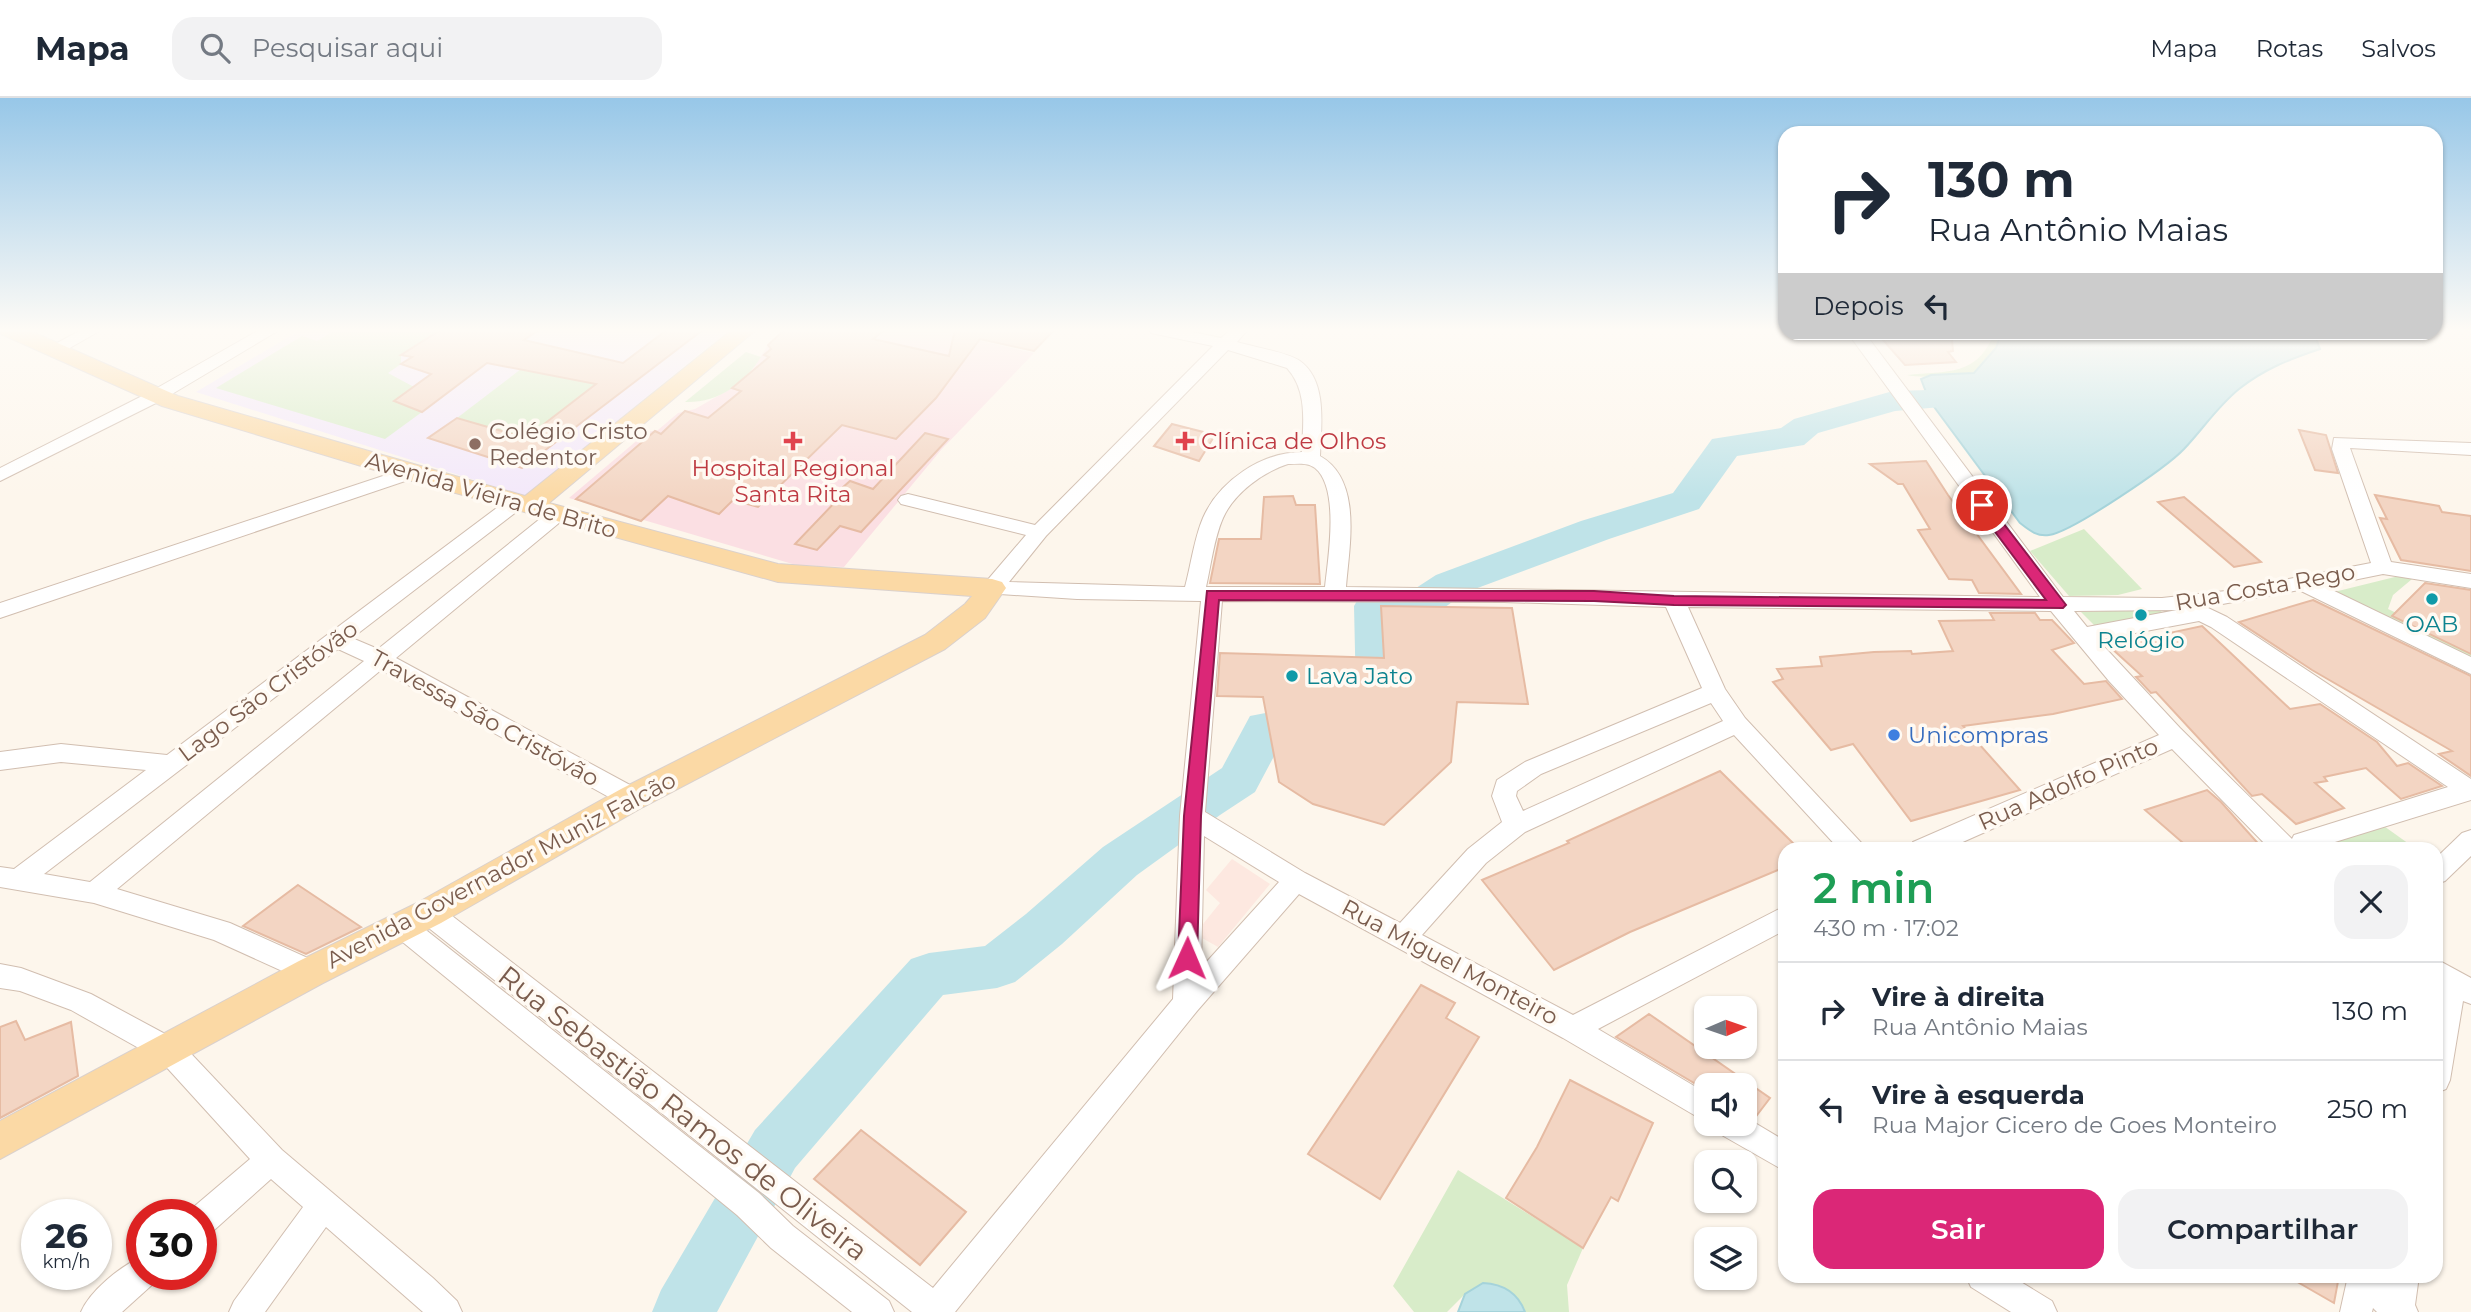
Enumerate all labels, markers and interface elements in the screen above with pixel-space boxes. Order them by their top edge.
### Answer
search box [172,17,662,80]
text: Mapa [35,28,130,68]
icon: search [196,29,234,67]
text: Pesquisar aqui [252,32,443,64]
text: Mapa [2150,34,2218,63]
text: Rotas [2256,34,2323,63]
text: Salvos [2361,34,2436,63]
text: 130 m [1928,150,2075,209]
icon: right [1813,154,1904,245]
text: Rua Antônio Maias [1928,210,2228,249]
icon: left [1918,287,1956,325]
text: Depois [1813,290,1904,322]
place label: Colégio Cristo Redentor [489,417,648,471]
place label: Clínica de Olhos [1201,427,1386,455]
marker: Hospital Regional Santa Rita [783,431,803,451]
marker: Clínica de Olhos [1175,431,1195,451]
marker: Colégio Cristo Redentor [467,436,483,452]
street label: Avenida Vieira de Brito [362,446,620,544]
place label: Hospital Regional Santa Rita [692,454,894,508]
pin [1952,475,2012,535]
icon: arrive [1963,486,2001,524]
street label: Rua Costa Rego [2173,557,2357,617]
marker: OAB [2424,591,2440,607]
marker: Relógio [2133,607,2149,623]
place label: OAB [2406,610,2458,638]
street label: Lago São Cristóvão [173,614,363,768]
place label: Relógio [2097,626,2185,654]
street label: Travessa São Cristóvão [366,644,604,792]
place label: Lava Jato [1306,662,1413,690]
marker: Lava Jato [1284,668,1300,684]
place label: Unicompras [1908,721,2048,749]
marker: Unicompras [1886,727,1902,743]
street label: Rua Adolfo Pinto [1974,732,2162,836]
street label: Avenida Governador Muniz Falcão [321,766,681,974]
text: 2 min [1813,862,1934,914]
button: close [2334,865,2408,939]
street label: Rua Miguel Monteiro [1337,893,1563,1031]
text: 430 m · 17:02 [1813,914,1959,942]
position arrow [1150,921,1224,995]
street label: Rua Sebastião Ramos de Oliveira [492,958,874,1268]
text: Vire à direita [1872,981,2045,1013]
icon: right [1813,992,1851,1030]
text: 130 m [2332,995,2408,1027]
north arrow [1694,996,1757,1059]
map controls [1694,996,1757,1290]
text: Rua Antônio Maias [1872,1013,2088,1041]
button: sound [1694,1073,1757,1136]
text: Vire à esquerda [1872,1079,2085,1111]
icon: left [1813,1090,1851,1128]
text: 250 m [2327,1093,2408,1125]
text: Rua Major Cicero de Goes Monteiro [1872,1111,2277,1139]
button: search [1694,1150,1757,1213]
button: Sair [1813,1189,2104,1269]
button: Compartilhar [2118,1189,2408,1269]
speed limit sign: 30 [126,1199,217,1290]
text: 26 [45,1214,88,1257]
button: layers [1694,1227,1757,1290]
text: km/h [42,1251,91,1273]

